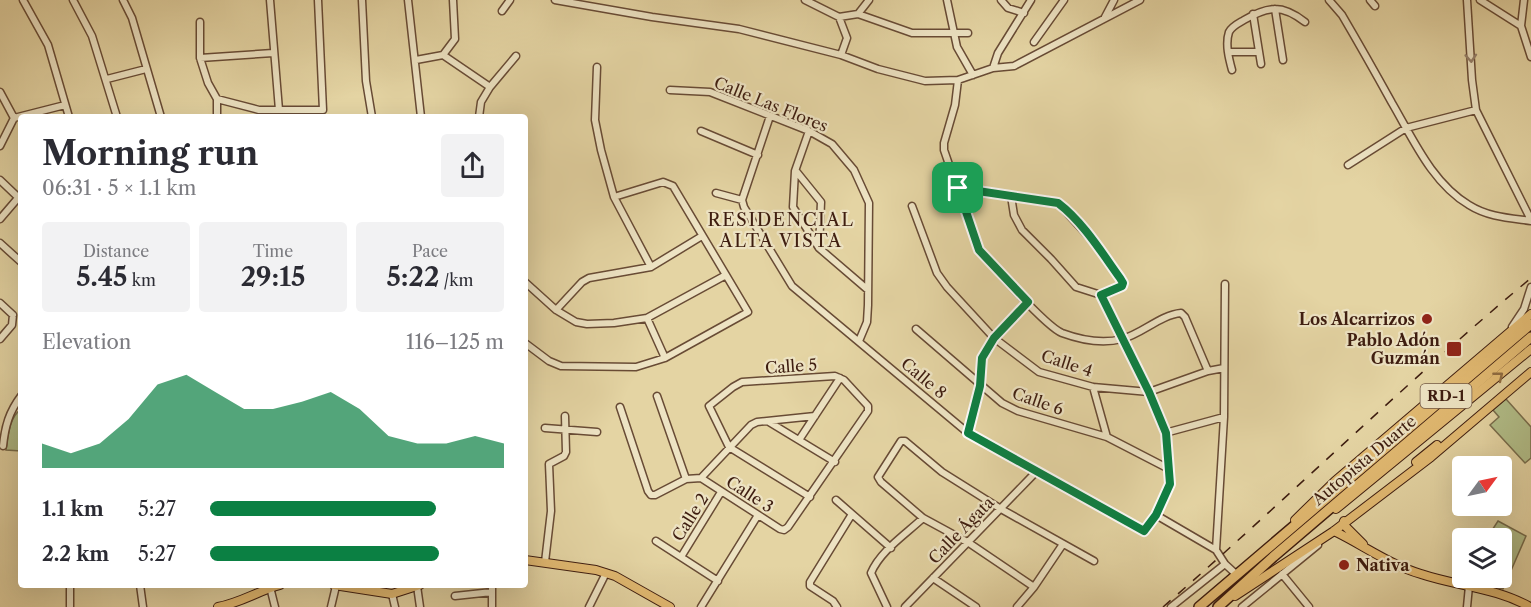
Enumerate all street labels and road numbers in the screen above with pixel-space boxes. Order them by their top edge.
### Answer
street label: Calle Las Flores [711,72,831,136]
street label: Calle 4 [1039,345,1095,381]
street label: Calle 8 [897,353,951,403]
street label: Calle 5 [764,354,818,378]
street label: Calle 6 [1010,383,1066,419]
road number: RD-1 [1420,384,1472,408]
street label: Autopista Duarte [1307,411,1420,510]
street label: Calle 3 [723,471,777,517]
street label: Calle 2 [668,489,712,545]
street label: Calle Ágata [924,492,998,568]

